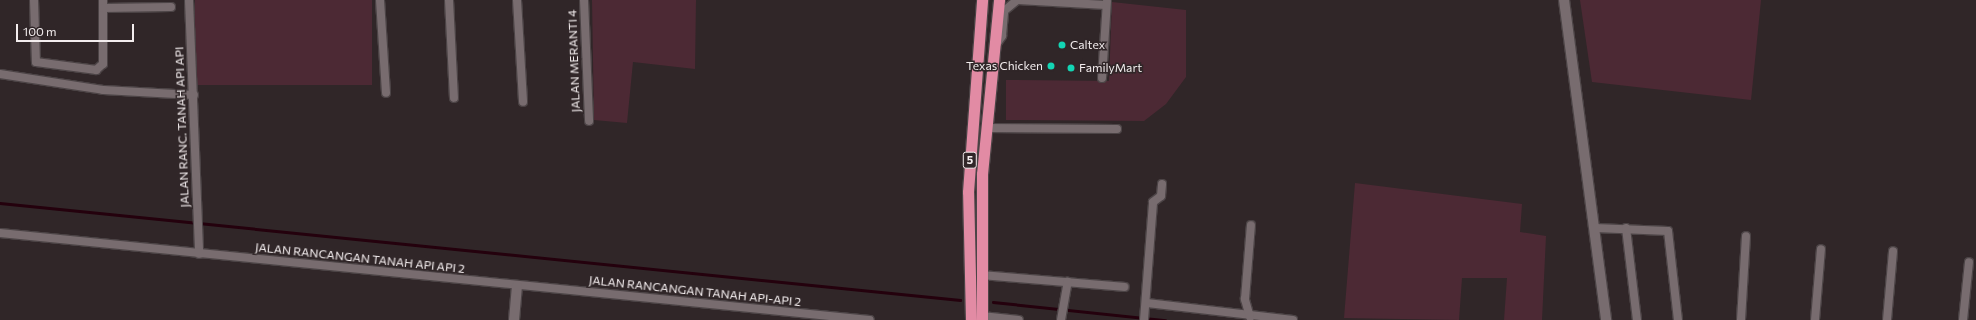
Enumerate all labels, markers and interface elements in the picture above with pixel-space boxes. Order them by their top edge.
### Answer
street label: JALAN MERANTI 4 [565,9,583,113]
scale bar [18,16,136,42]
text: 100 m [23,24,57,38]
place label: Caltex [1070,38,1105,52]
marker: Caltex [1057,40,1067,50]
street label: JALAN RANC. TANAH API API [172,46,192,208]
place label: Texas Chicken [966,59,1043,73]
marker: Texas Chicken [1046,61,1056,71]
place label: FamilyMart [1079,61,1142,75]
marker: FamilyMart [1066,63,1076,73]
road number: 5 [962,151,978,169]
street label: JALAN RANCANGAN TANAH API API 2 [254,240,466,276]
street label: JALAN RANCANGAN TANAH API-API 2 [588,273,802,309]

